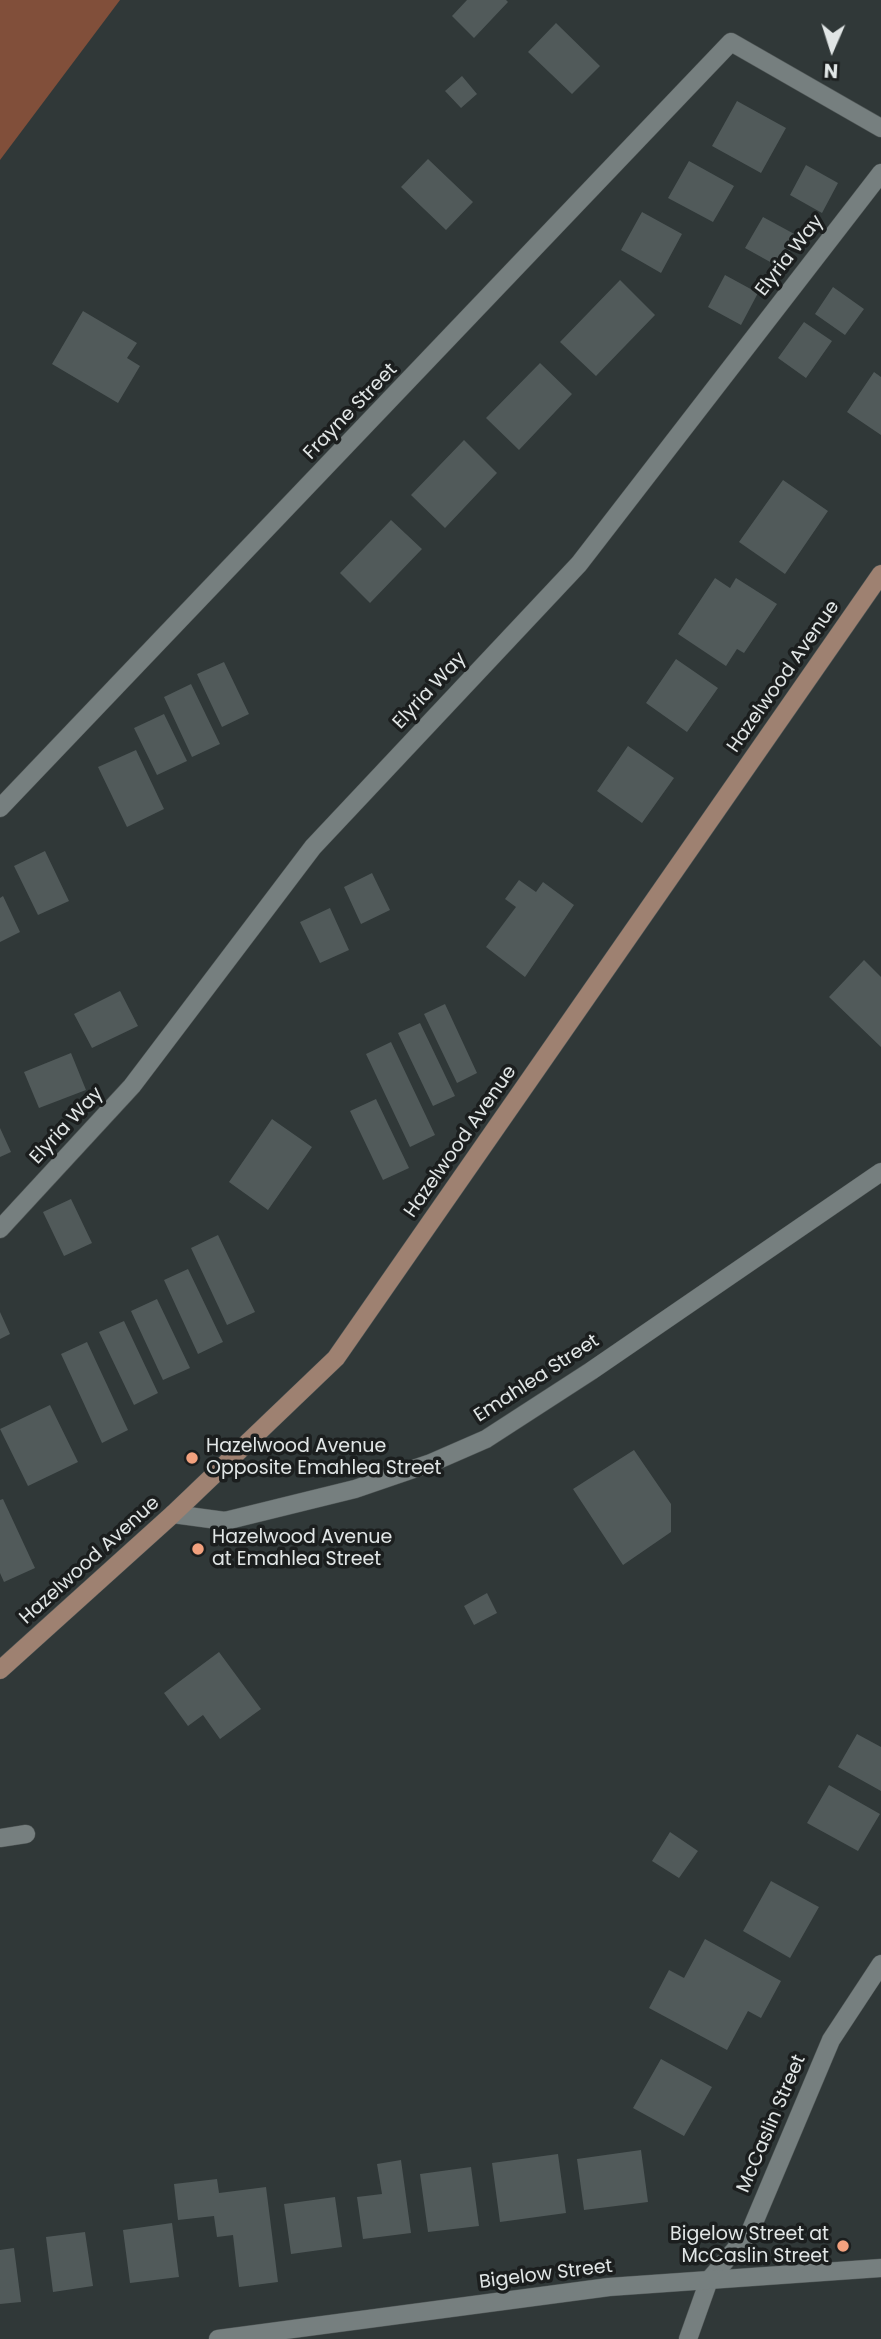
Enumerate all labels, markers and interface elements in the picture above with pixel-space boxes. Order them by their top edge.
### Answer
north arrow [797,14,867,84]
text: N [823,57,839,84]
street label: Elyria Way [751,211,829,301]
street label: Frayne Street [299,359,403,465]
street label: Hazelwood Avenue [723,597,845,757]
street label: Elyria Way [389,648,471,734]
street label: Hazelwood Avenue [400,1062,522,1222]
street label: Elyria Way [26,1083,108,1169]
street label: Emahlea Street [470,1330,604,1428]
place label: Hazelwood Avenue Opposite Emahlea Street [206,1436,441,1480]
marker: Hazelwood Avenue Opposite Emahlea Street [184,1450,200,1466]
street label: Hazelwood Avenue [15,1492,165,1630]
place label: Hazelwood Avenue at Emahlea Street [212,1527,392,1571]
marker: Hazelwood Avenue at Emahlea Street [190,1541,206,1557]
street label: McCaslin Street [733,2052,811,2196]
place label: Bigelow Street at McCaslin Street [670,2224,829,2268]
marker: Bigelow Street at McCaslin Street [835,2238,851,2254]
street label: Bigelow Street [478,2256,614,2294]

